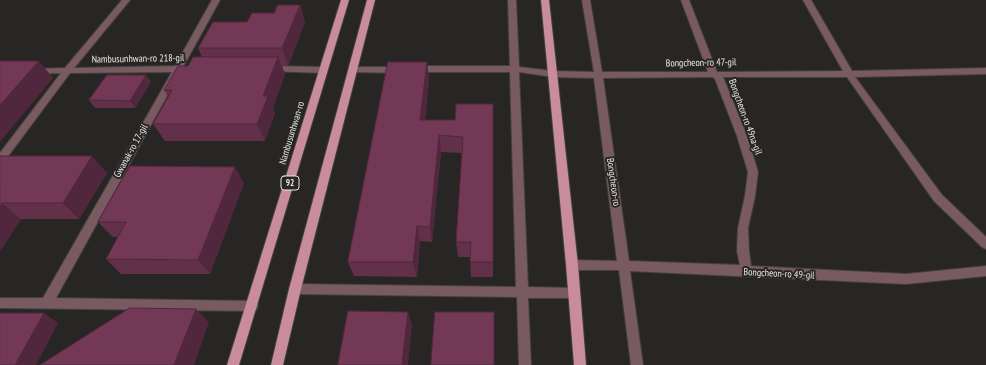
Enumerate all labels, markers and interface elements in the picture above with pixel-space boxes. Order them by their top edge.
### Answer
street label: Nambusunhwan-ro 218-gil [92,52,184,66]
street label: Bongcheon-ro 47-gil [666,56,736,70]
street label: Bongcheon-ro 49na-gil [726,78,764,156]
street label: Nambusunhwan-ro [277,100,307,166]
street label: Gwanak-ro 17-gil [111,122,151,180]
street label: Bongcheon-ro [604,157,622,207]
road number: 92 [281,176,299,190]
street label: Bongcheon-ro 49-gil [743,266,815,282]

